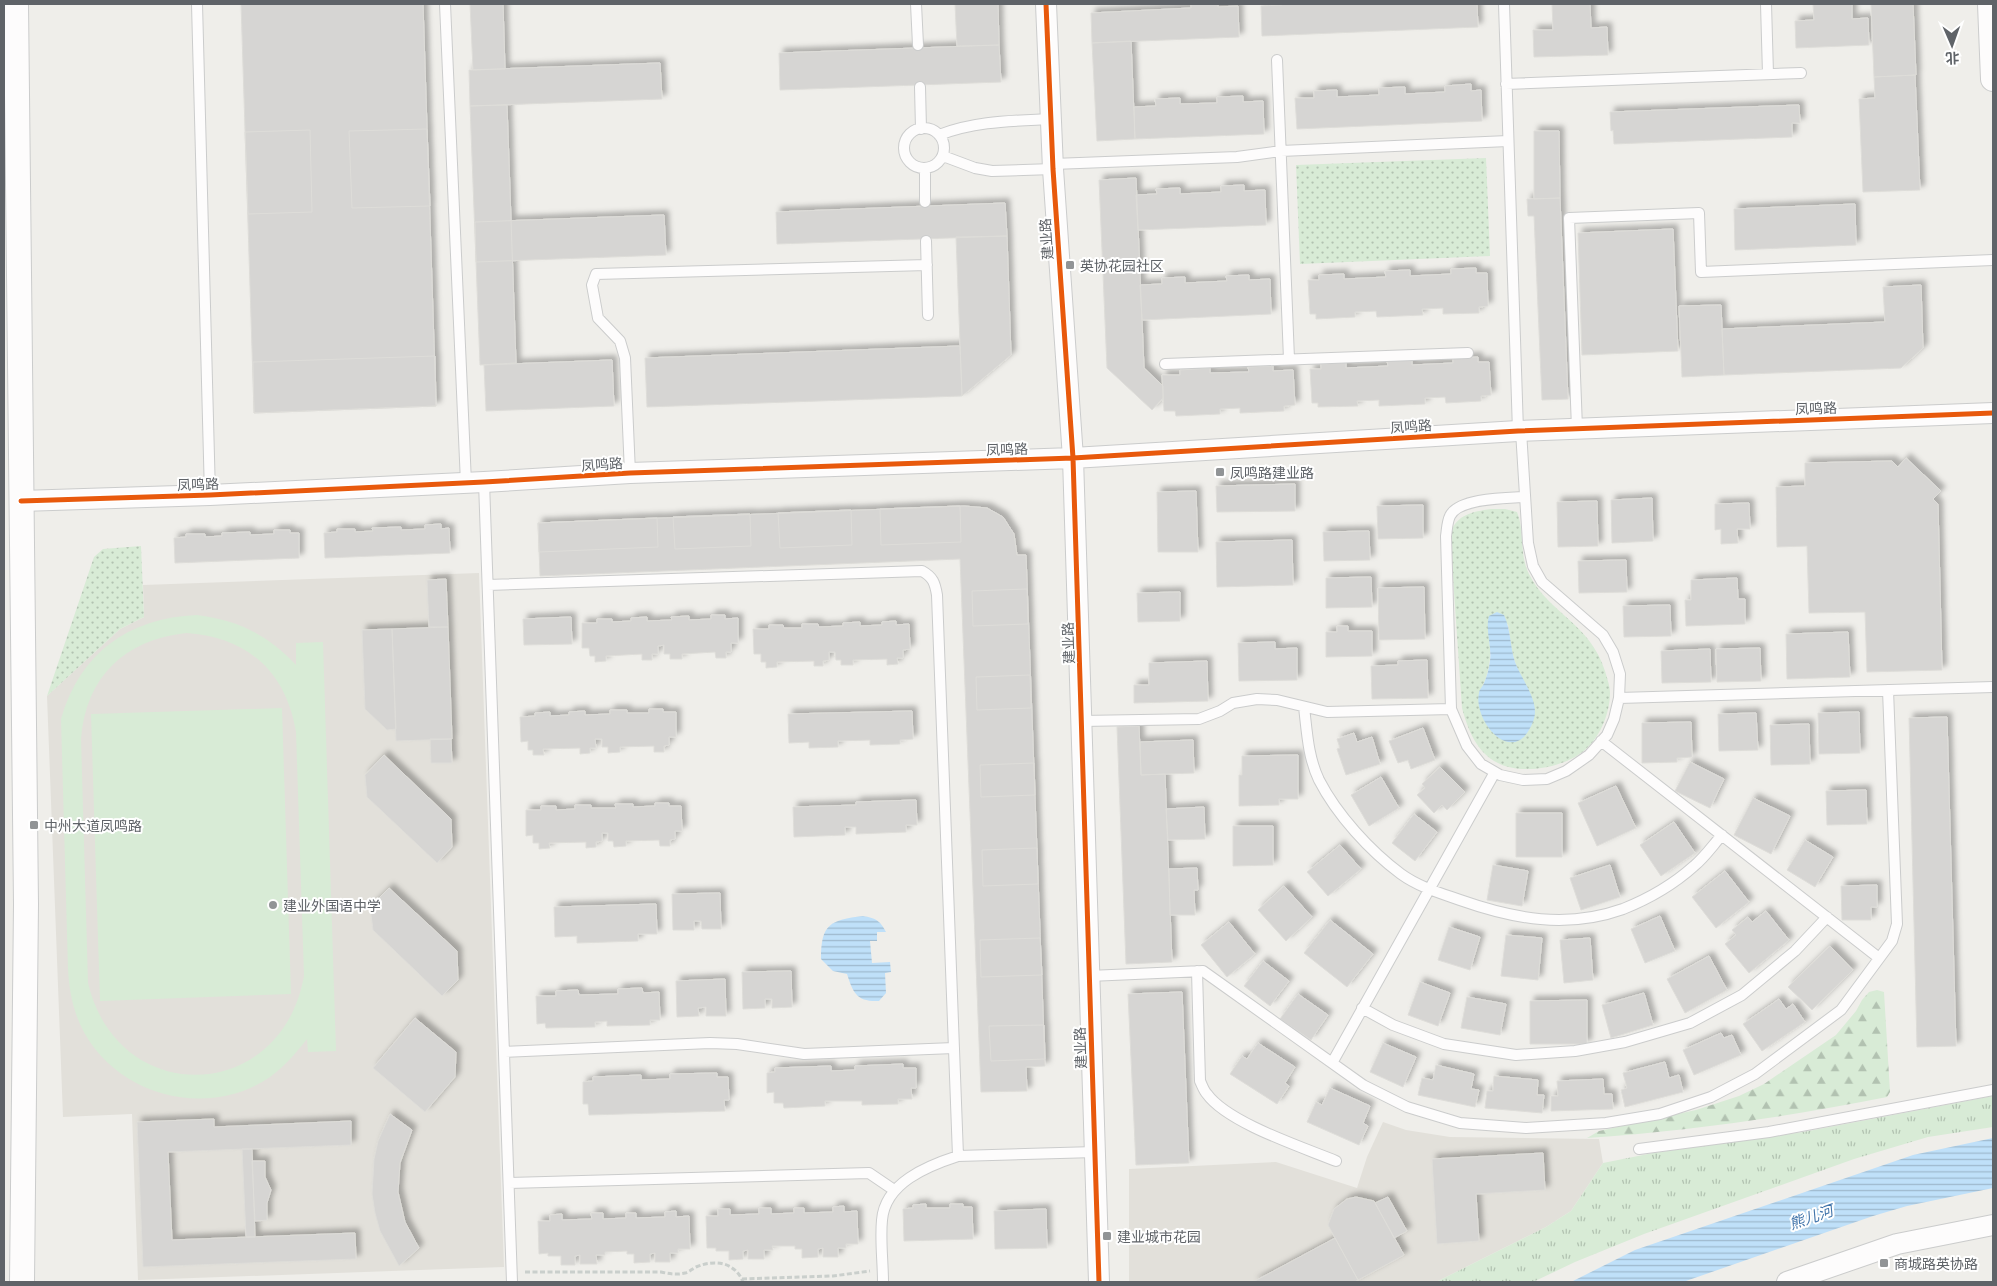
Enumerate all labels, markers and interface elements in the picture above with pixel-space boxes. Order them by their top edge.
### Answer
north arrow [1927,20,1977,70]
text: 北 [1945,49,1960,68]
street label: 建业路 [1035,217,1057,261]
place label: 英协花园社区 [1080,256,1164,275]
marker: 英协花园社区 [1064,259,1076,271]
street label: 凤鸣路 [1795,398,1837,418]
street label: 凤鸣路 [1389,415,1433,437]
street label: 凤鸣路 [986,439,1028,459]
street label: 凤鸣路 [580,453,624,475]
place label: 凤鸣路建业路 [1230,463,1314,482]
marker: 凤鸣路建业路 [1214,466,1226,478]
street label: 凤鸣路 [177,474,219,494]
street label: 建业路 [1058,622,1078,664]
place label: 中州大道凤鸣路 [44,816,142,835]
marker: 中州大道凤鸣路 [28,819,40,831]
place label: 建业外国语中学 [283,896,381,915]
marker: 建业外国语中学 [267,899,279,911]
street label: 建业路 [1070,1027,1090,1069]
water label: 熊儿河 [1786,1199,1839,1234]
place label: 建业城市花园 [1117,1227,1201,1246]
marker: 建业城市花园 [1101,1230,1113,1242]
place label: 商城路英协路 [1894,1254,1978,1273]
marker: 商城路英协路 [1878,1257,1890,1269]

